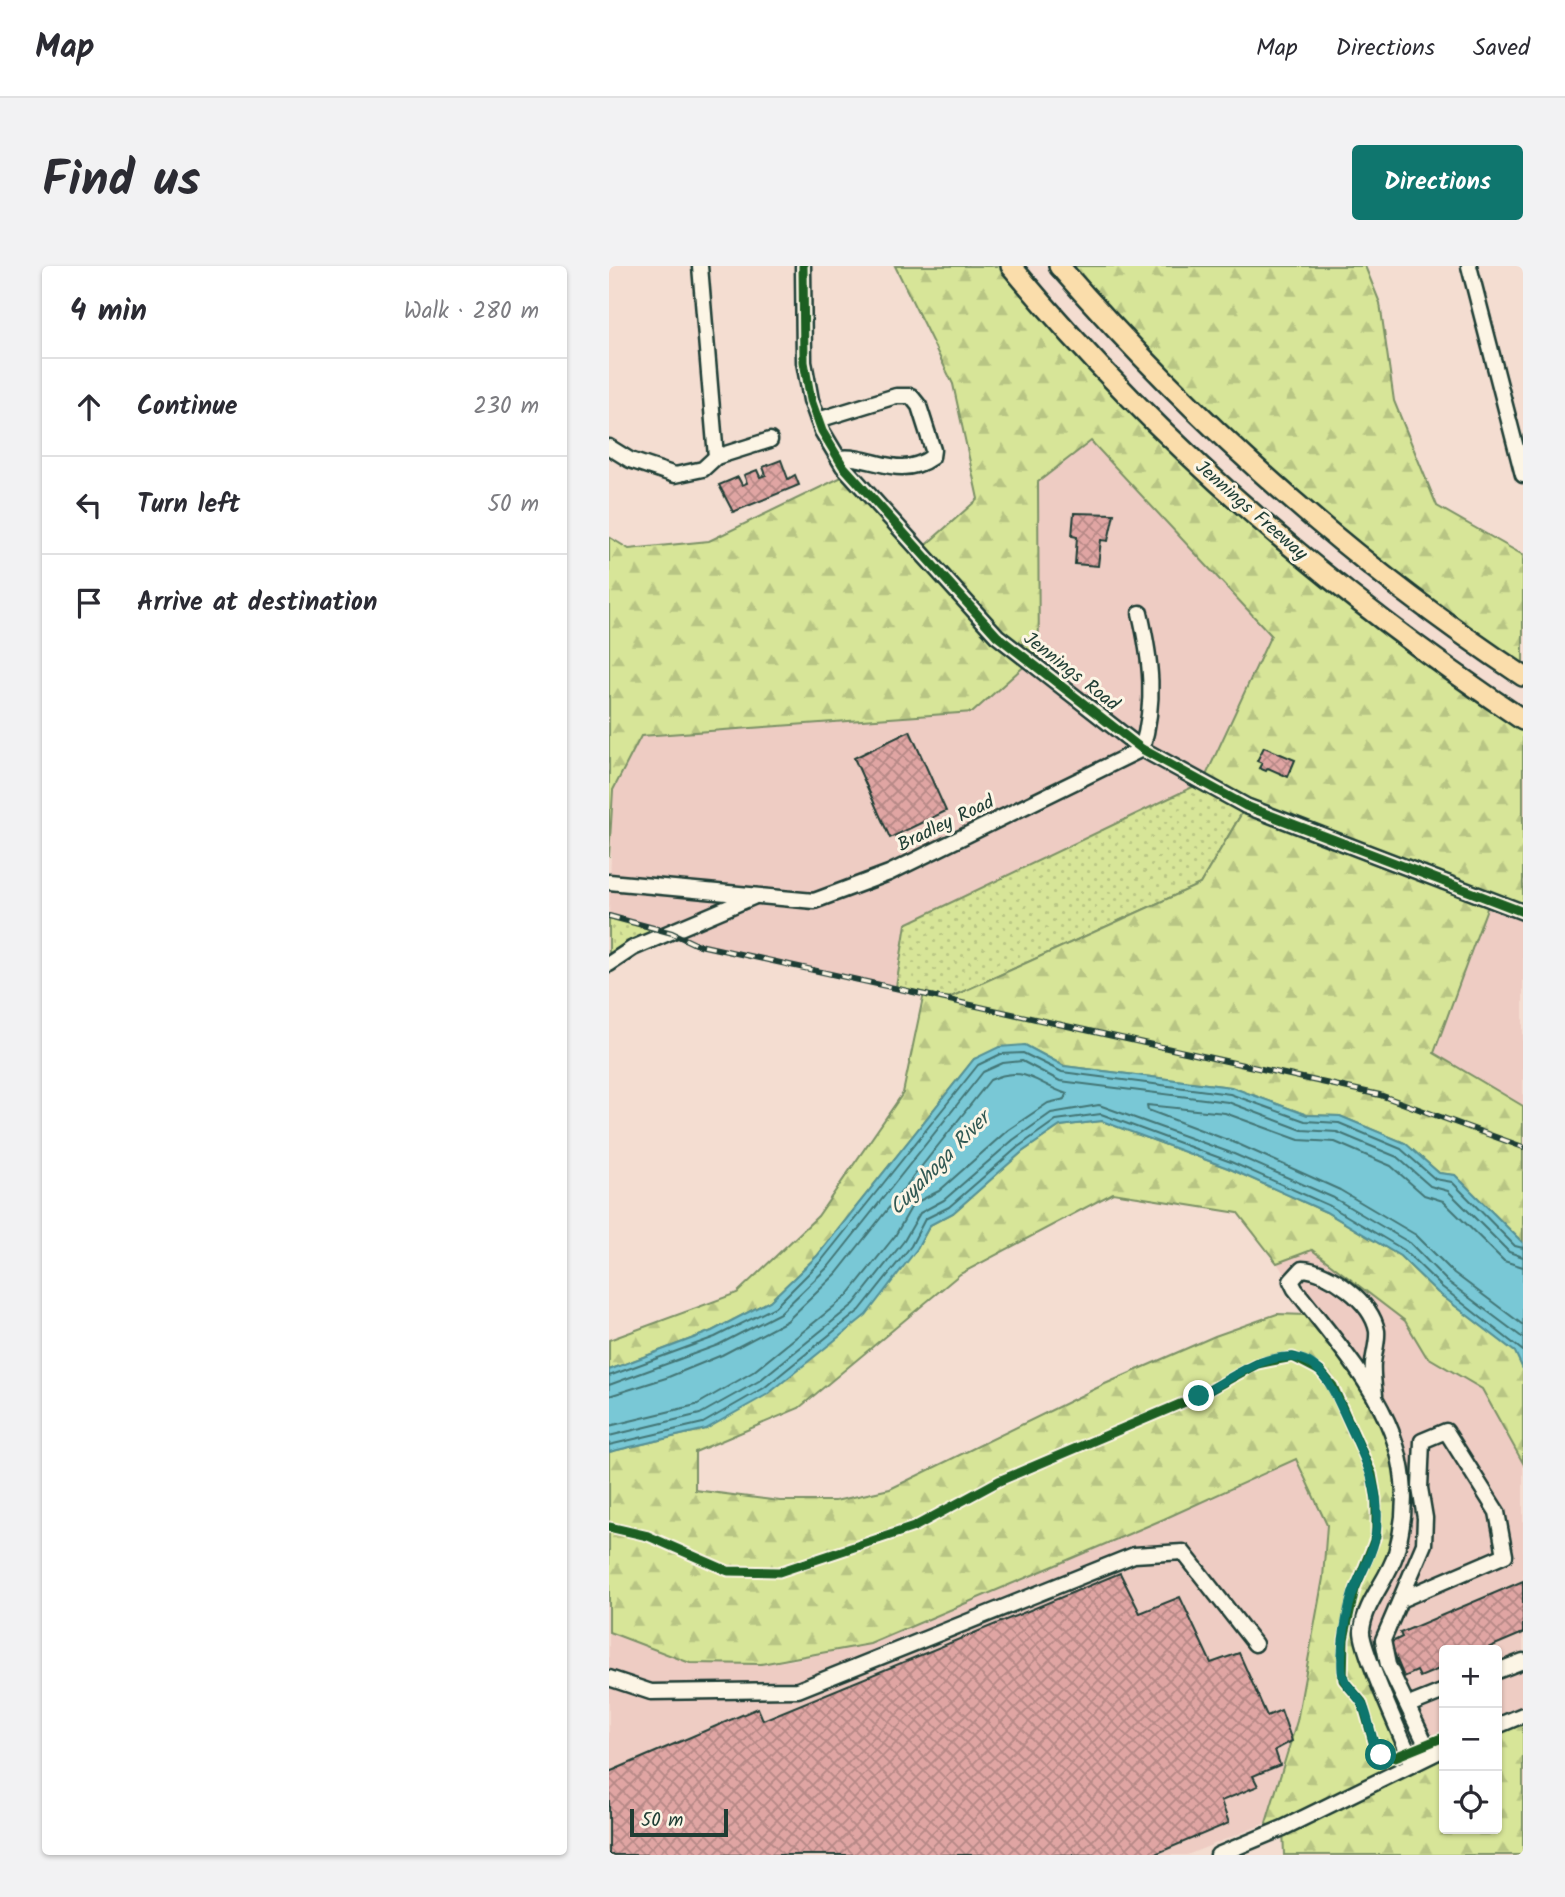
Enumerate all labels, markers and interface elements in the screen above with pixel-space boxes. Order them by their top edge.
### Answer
text: Map [35,22,95,75]
text: Map [1256,29,1298,68]
text: Directions [1336,29,1435,68]
text: Saved [1473,29,1530,68]
text: Find us [42,143,200,221]
button: Directions [1352,145,1523,220]
text: 4 min [70,288,147,336]
text: Walk · 280 m [404,294,539,330]
text: Continue [137,386,238,428]
icon: ahead [70,388,108,426]
text: 230 m [473,389,539,425]
street label: Jennings Freeway [1188,453,1315,569]
text: Turn left [137,484,240,526]
icon: left [70,486,108,524]
text: 50 m [488,487,539,523]
text: Arrive at destination [137,582,377,624]
icon: arrive [70,584,108,622]
street label: Jennings Road [1016,625,1126,720]
street label: Bradley Road [892,787,1000,860]
water label: Cuyahoga River [882,1101,1001,1224]
route end [1183,1380,1214,1411]
map controls [1439,1645,1502,1834]
button: + [1439,1645,1502,1708]
button: − [1439,1708,1502,1771]
route start [1365,1739,1396,1770]
button: locate [1439,1771,1502,1834]
scale bar [630,1806,728,1838]
text: 50 m [641,1806,683,1836]

